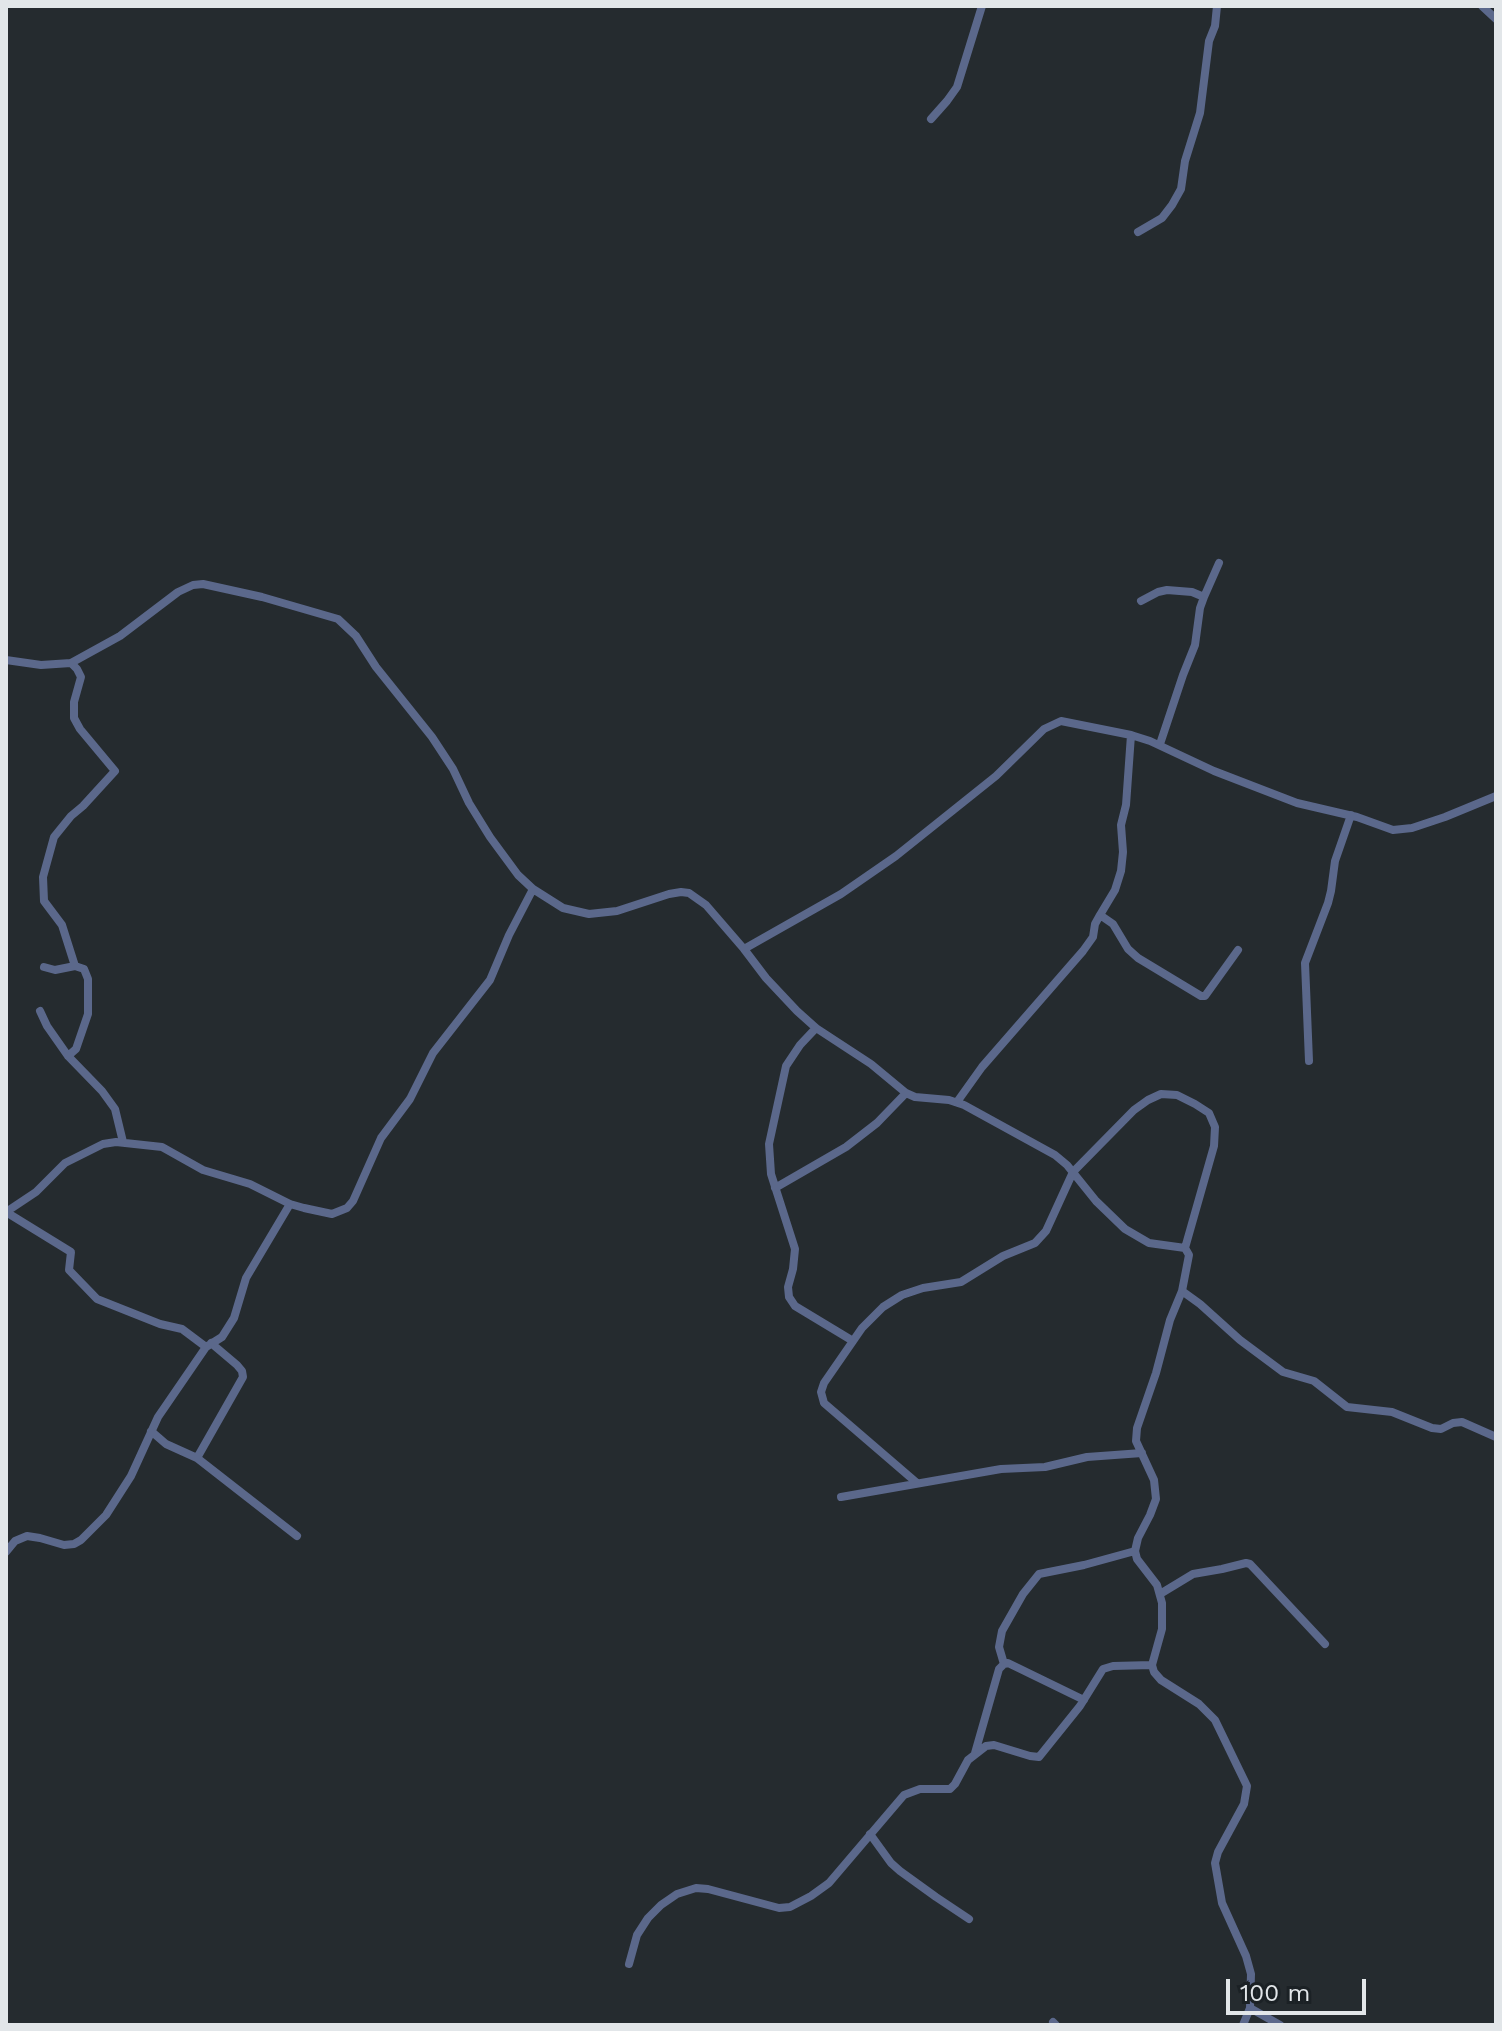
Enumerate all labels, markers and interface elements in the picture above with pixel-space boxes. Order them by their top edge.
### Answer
scale bar [1230,1963,1370,2013]
text: 100 m [1240,1979,1310,2007]

